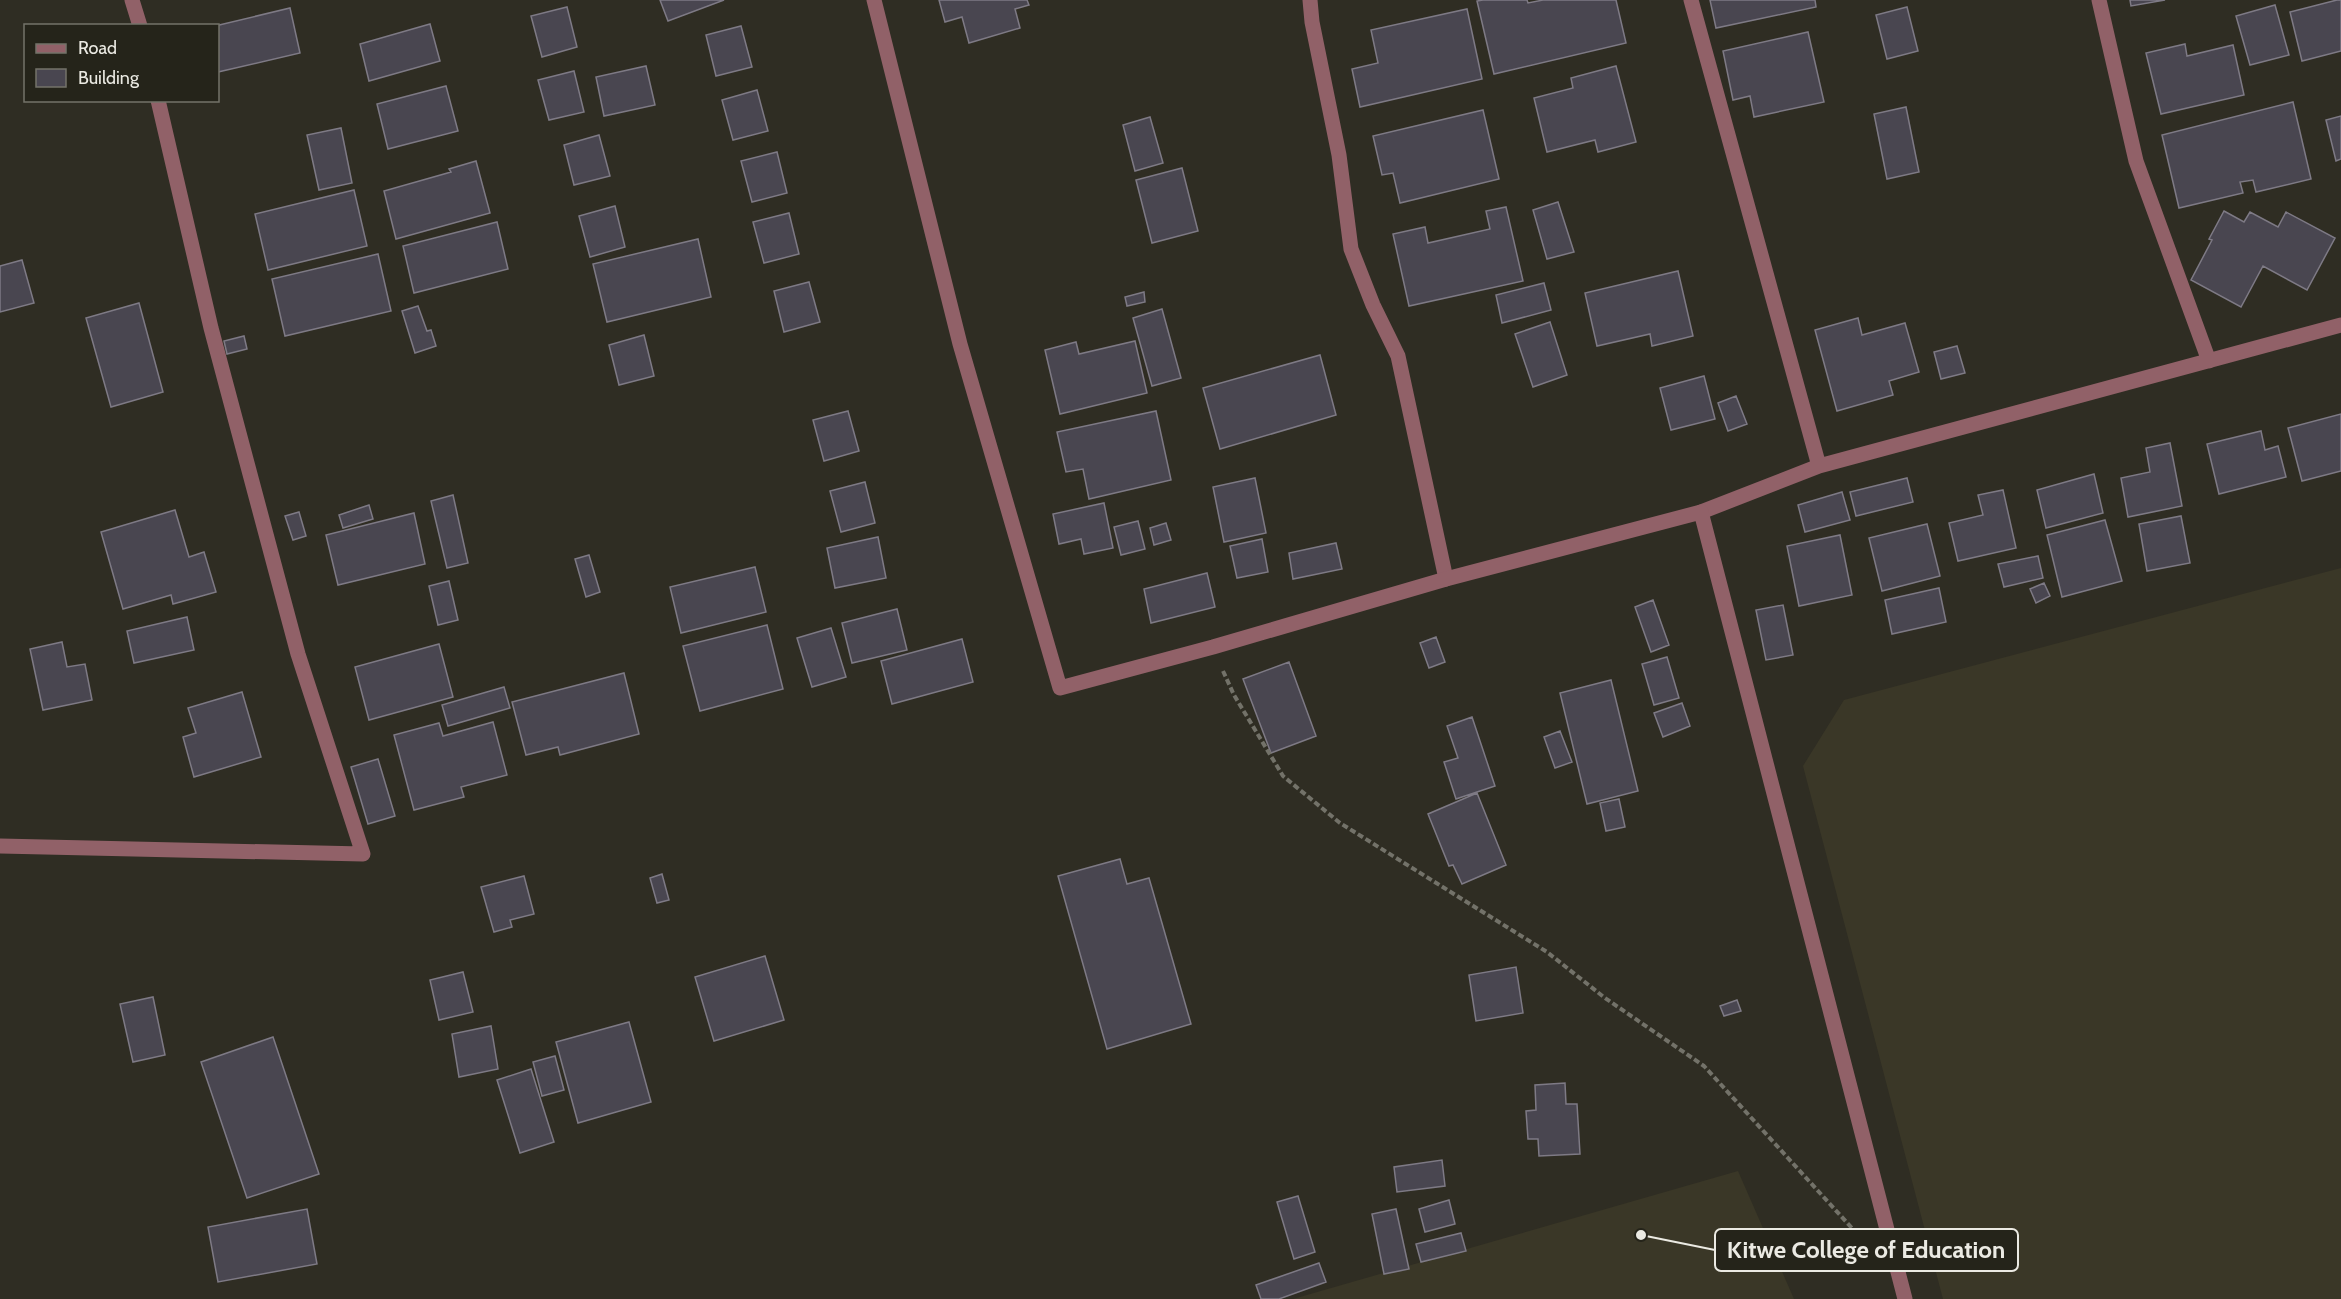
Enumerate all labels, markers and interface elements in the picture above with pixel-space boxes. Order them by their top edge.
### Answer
legend [24,24,219,102]
text: Road [78,37,117,59]
text: Building [78,67,140,89]
callout: Kitwe College of Education [1715,1229,2018,1271]
text: Kitwe College of Education [1727,1235,2005,1264]

